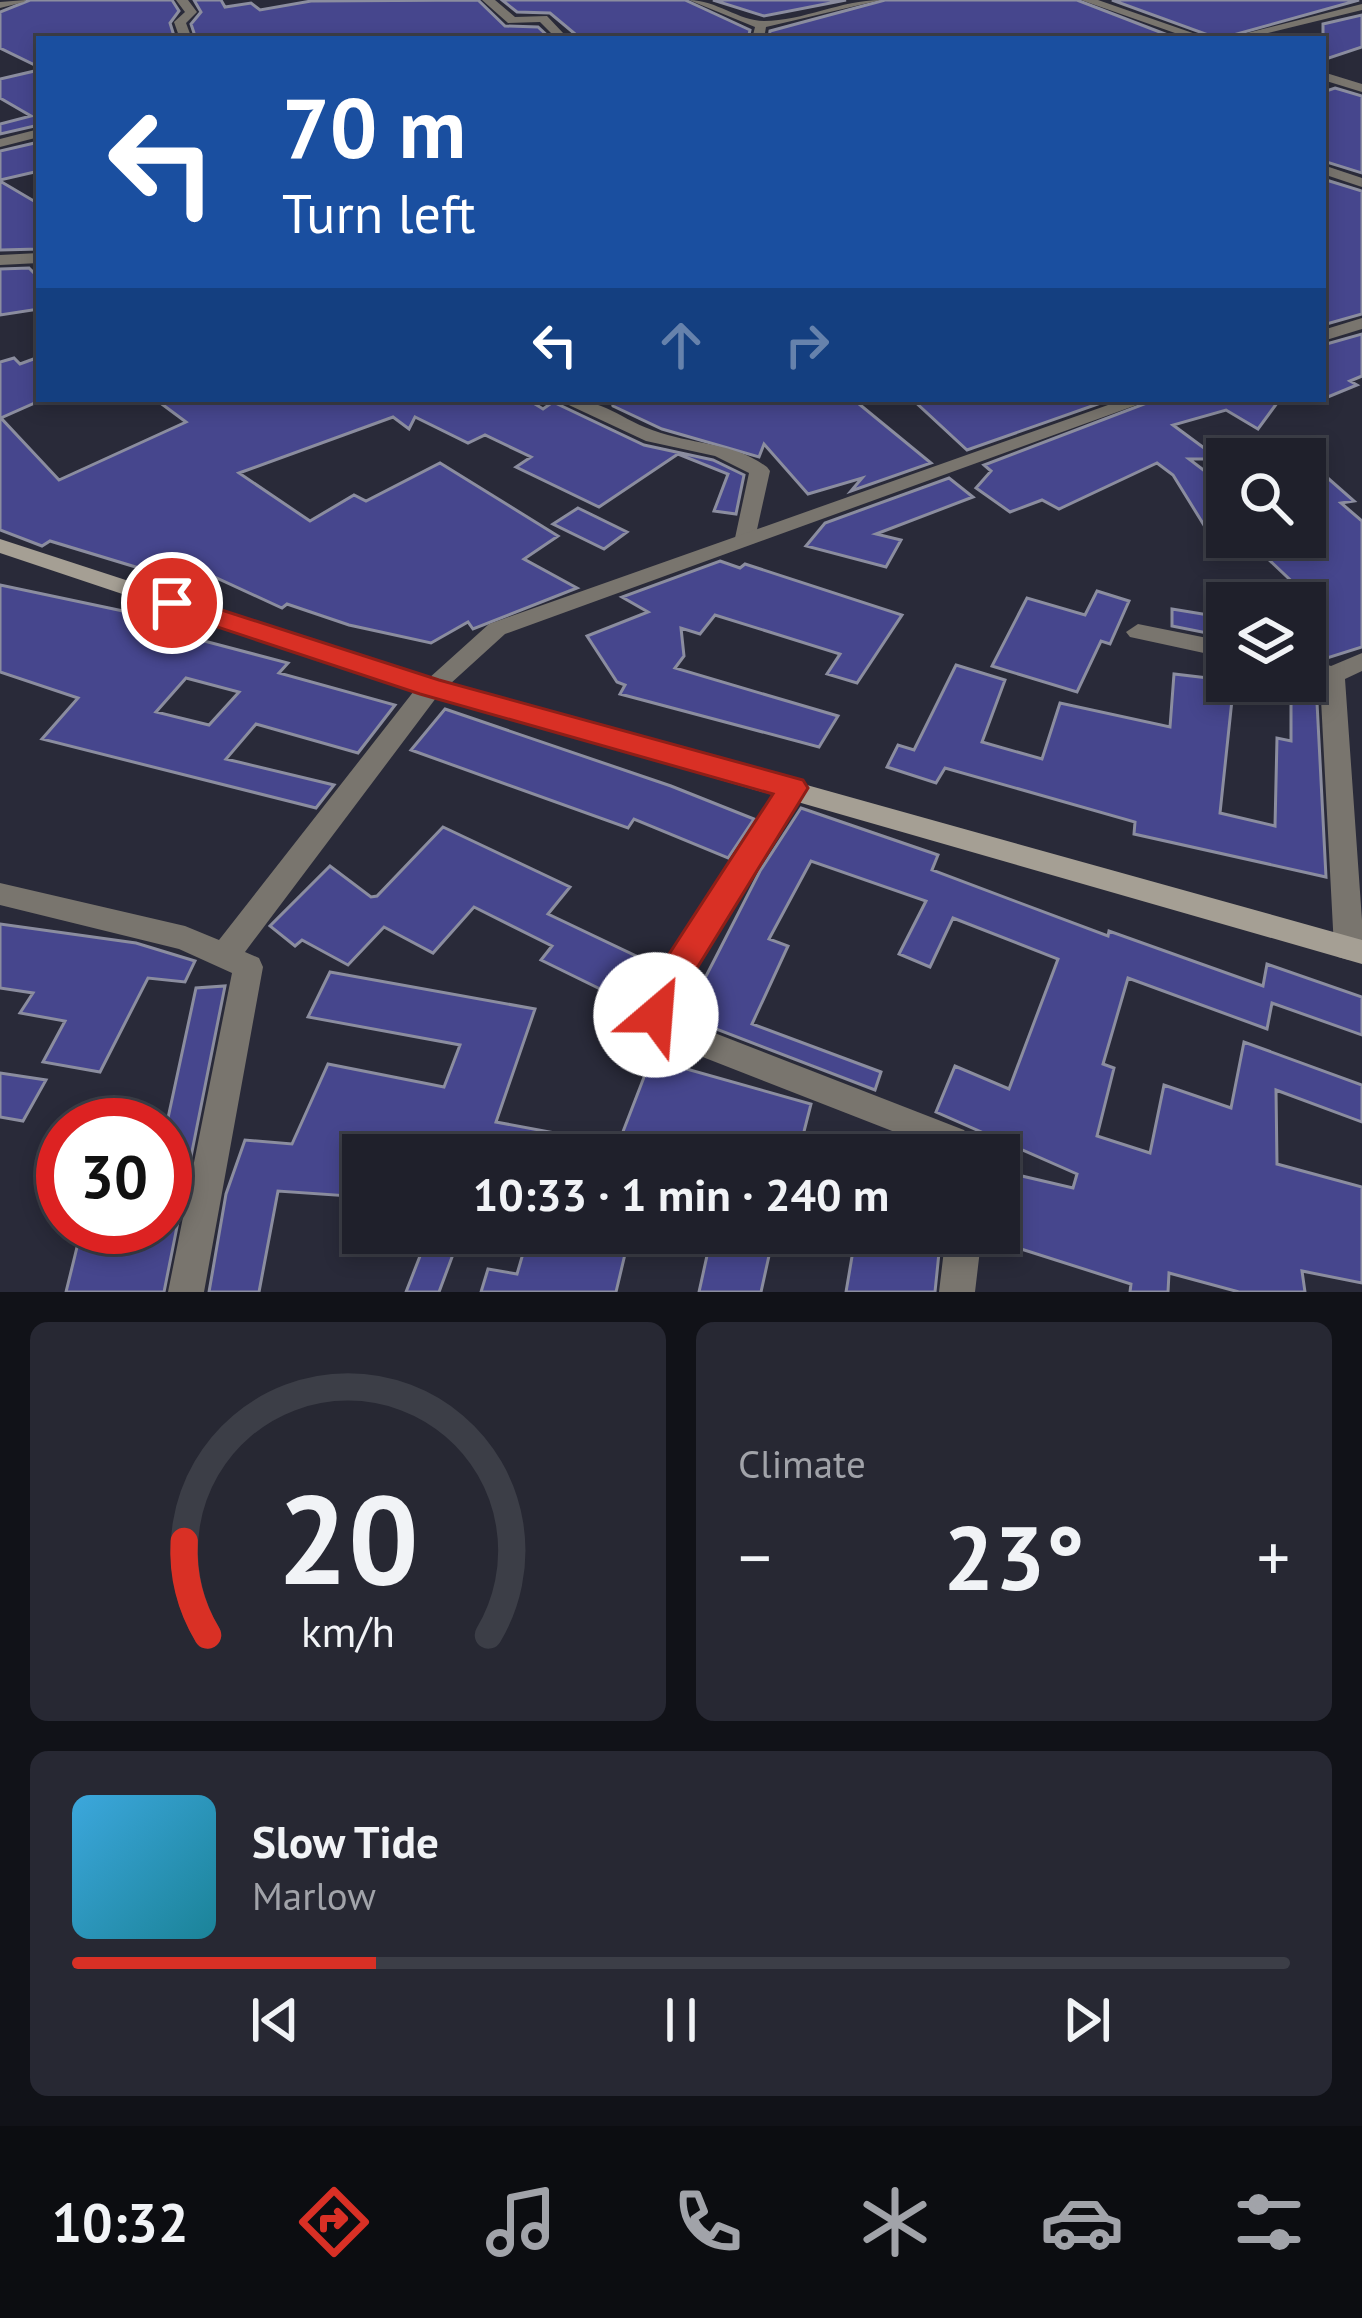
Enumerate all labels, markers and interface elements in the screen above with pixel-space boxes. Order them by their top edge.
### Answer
text: 70 m [282,72,466,181]
icon: left [84,84,240,240]
text: Turn left [282,178,476,248]
icon: left [522,312,588,378]
icon: ahead [648,312,714,378]
icon: right [774,312,840,378]
map controls [1206,438,1326,702]
button: search [1206,438,1326,558]
pin [121,552,223,654]
icon: arrive [139,570,205,636]
button: layers [1206,582,1326,702]
position arrow [593,952,719,1078]
speed limit sign: 30 [36,1098,192,1254]
text: 10:33 · 1 min · 240 m [473,1165,889,1223]
text: Climate [738,1438,866,1489]
text: 20 [277,1457,419,1618]
text: 23° [943,1498,1085,1615]
text: − [738,1514,771,1599]
text: + [1257,1514,1290,1599]
text: km/h [301,1602,395,1658]
text: Slow Tide [252,1812,439,1870]
text: Marlow [252,1870,376,1921]
icon: previous [242,1987,308,2053]
icon: pause [648,1987,714,2053]
icon: next [1054,1987,1120,2053]
icon: directions [292,2180,376,2264]
icon: music [479,2180,563,2264]
icon: phone [666,2180,750,2264]
icon: climate [853,2180,937,2264]
icon: car [1040,2180,1124,2264]
icon: filters [1227,2180,1311,2264]
text: 10:32 [52,2187,189,2257]

